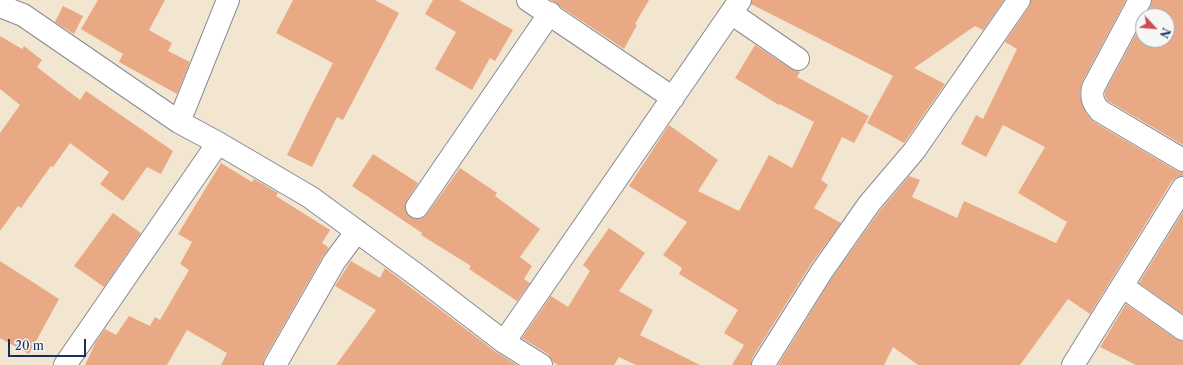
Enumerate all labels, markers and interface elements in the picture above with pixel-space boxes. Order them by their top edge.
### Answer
north arrow [1135,8,1175,48]
text: N [1156,25,1173,40]
scale bar [10,331,88,357]
text: 20 m [15,338,44,353]

